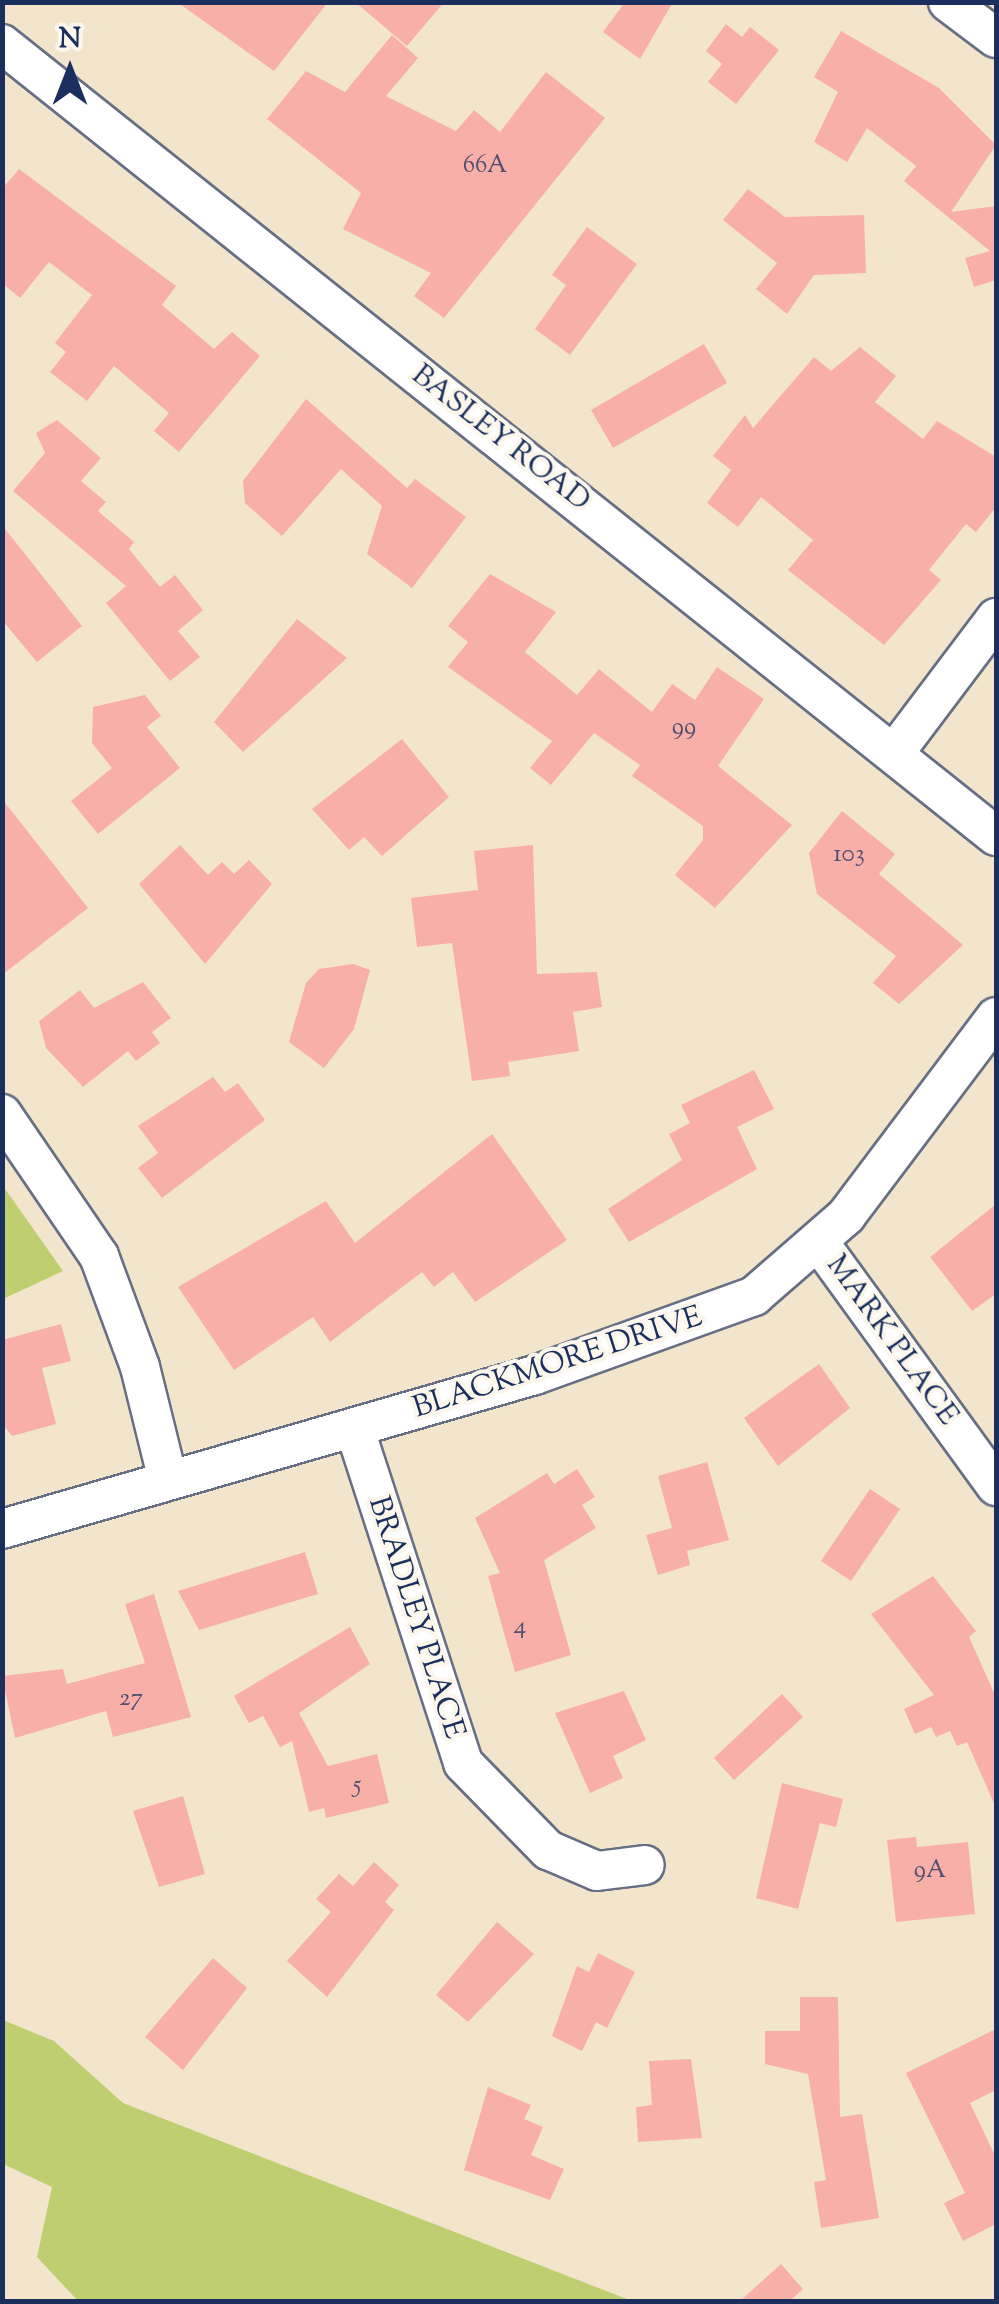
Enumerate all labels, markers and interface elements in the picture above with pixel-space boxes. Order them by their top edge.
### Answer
north arrow [20,20,120,120]
text: N [59,20,81,60]
house number: 66A [463,151,507,181]
street label: BASLEY ROAD [404,358,596,520]
house number: 99 [672,713,696,743]
house number: 103 [833,840,865,870]
street label: MARK PLACE [817,1249,965,1433]
street label: BLACKMORE DRIVE [409,1300,707,1428]
street label: BRADLEY PLACE [359,1492,471,1744]
house number: 4 [514,1612,526,1642]
house number: 27 [119,1684,143,1714]
house number: 5 [353,1771,361,1801]
house number: 9A [914,1856,946,1886]

